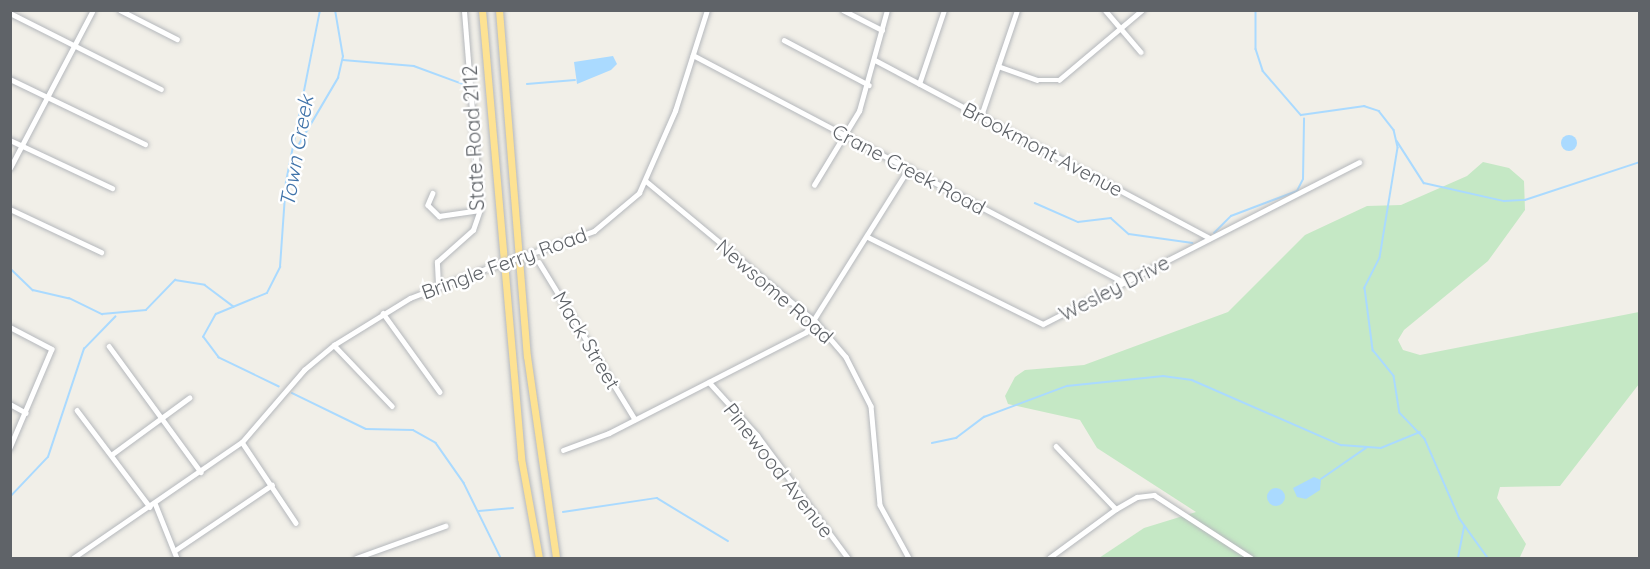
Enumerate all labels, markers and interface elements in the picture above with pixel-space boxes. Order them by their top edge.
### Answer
street label: State Road 2112 [457,65,489,211]
water label: Town Creek [274,93,318,209]
street label: Brookmont Avenue [959,97,1127,201]
street label: Crane Creek Road [828,119,990,219]
street label: Bringle Ferry Road [418,222,590,304]
street label: Newsome Road [712,234,838,348]
street label: Wesley Drive [1055,250,1173,326]
street label: Mack Street [548,287,626,393]
street label: Pinewood Avenue [719,398,839,542]

